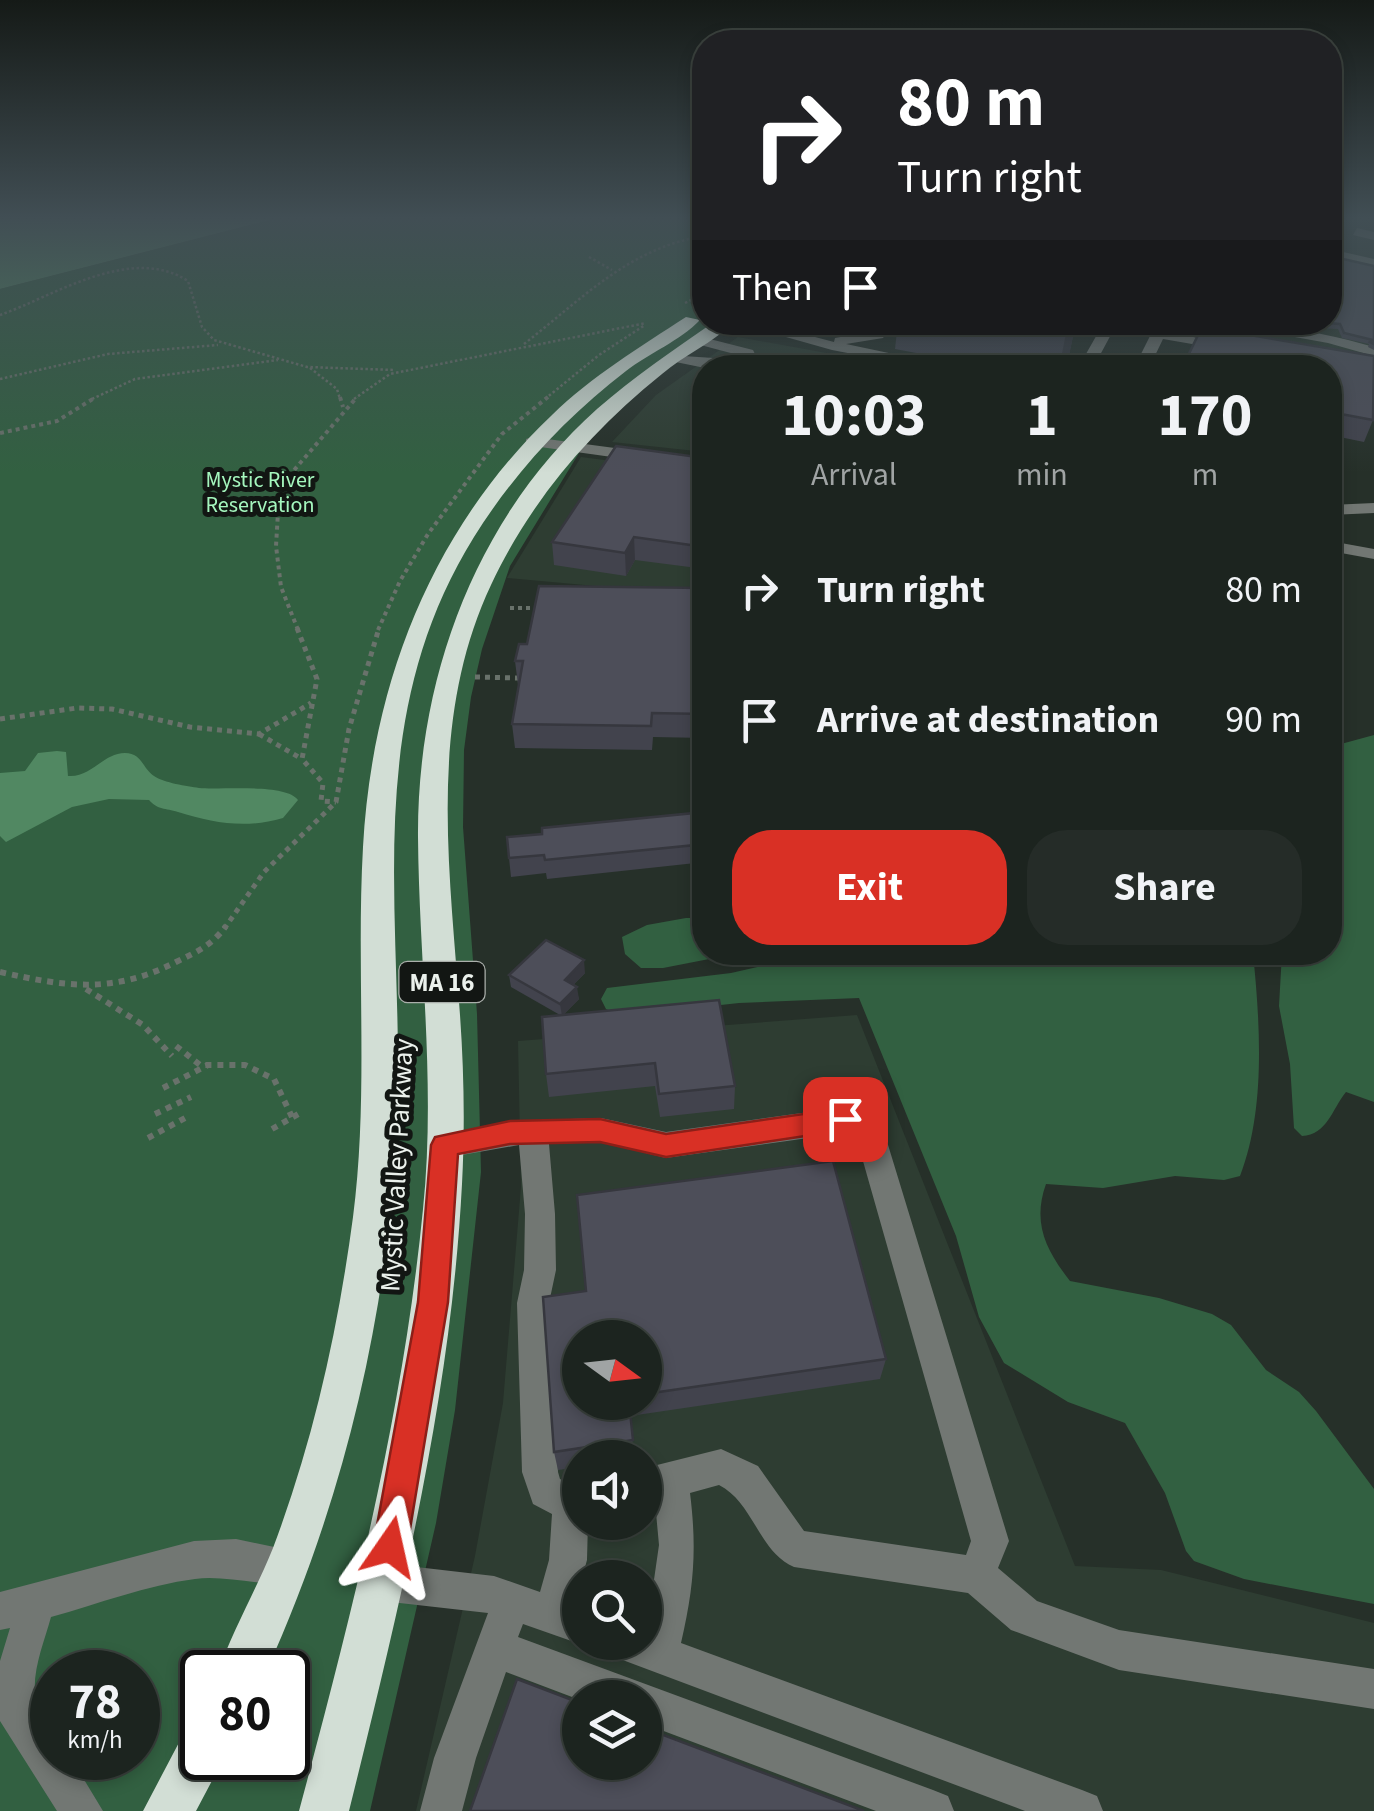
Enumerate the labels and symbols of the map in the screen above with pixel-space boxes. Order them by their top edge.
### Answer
park label: Mystic River Reservation [206,464,315,521]
road number: MA 16 [400,962,484,1002]
street label: Mystic Valley Parkway [370,1037,424,1293]
pin [803,1077,888,1162]
north arrow [562,1320,662,1420]
position arrow [338,1495,442,1599]
speed limit sign: 80 [180,1650,310,1780]

